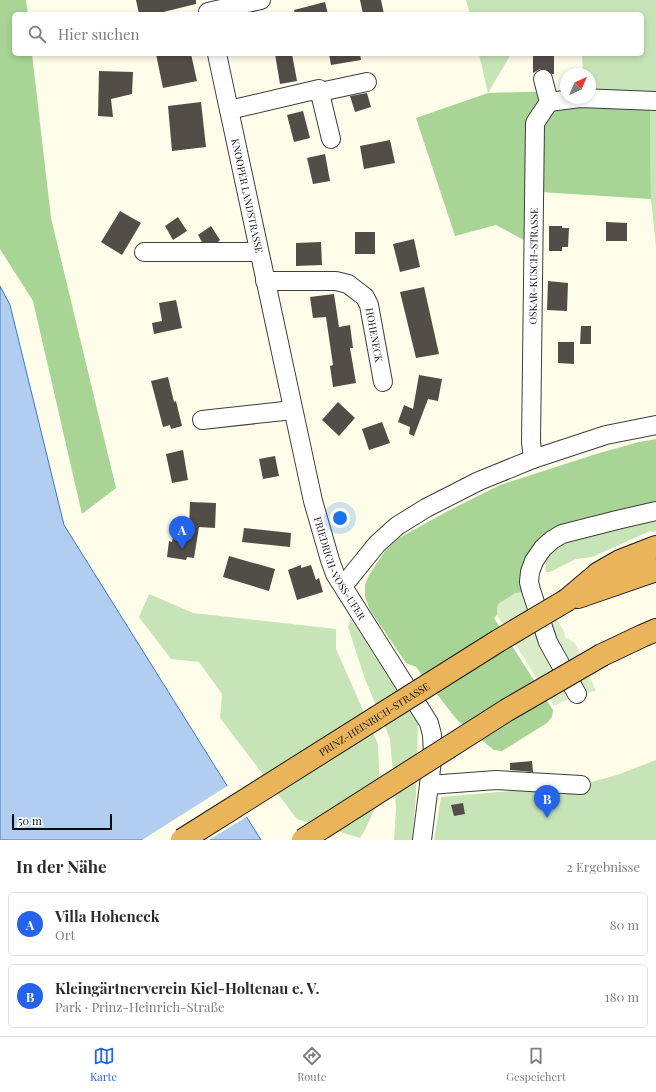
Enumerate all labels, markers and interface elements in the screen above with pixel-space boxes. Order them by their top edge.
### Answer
search box [12,12,644,56]
icon: search [26,23,48,45]
text: Hier suchen [58,24,140,44]
north arrow [560,68,596,104]
street label: KNOOPER LANDSTRASSE [228,137,267,254]
street label: OSKAR-KUSCH-STRASSE [525,208,541,324]
street label: HOHENECK [363,306,386,364]
your location [330,508,350,528]
street label: FRIEDRICH-VOSS-UFER [311,515,369,623]
pin: A [169,516,195,549]
street label: PRINZ-HEINRICH-STRASSE [316,679,432,759]
pin: B [534,785,560,818]
scale bar [12,812,112,831]
text: 50 m [18,813,42,828]
text: In der Nähe [16,855,107,877]
text: 2 Ergebnisse [566,858,640,875]
text: Villa Hoheneck [55,906,160,926]
text: A [26,916,34,933]
text: 80 m [610,916,639,933]
text: Ort [55,926,75,943]
text: Kleingärtnerverein Kiel-Holtenau e. V. [55,978,320,998]
text: B [26,988,34,1005]
text: 180 m [605,988,639,1005]
text: Park · Prinz-Heinrich-Straße [55,998,225,1015]
tab: Karte [90,1045,117,1084]
tab: Route [297,1045,326,1084]
tab: Gespeichert [506,1045,566,1084]

